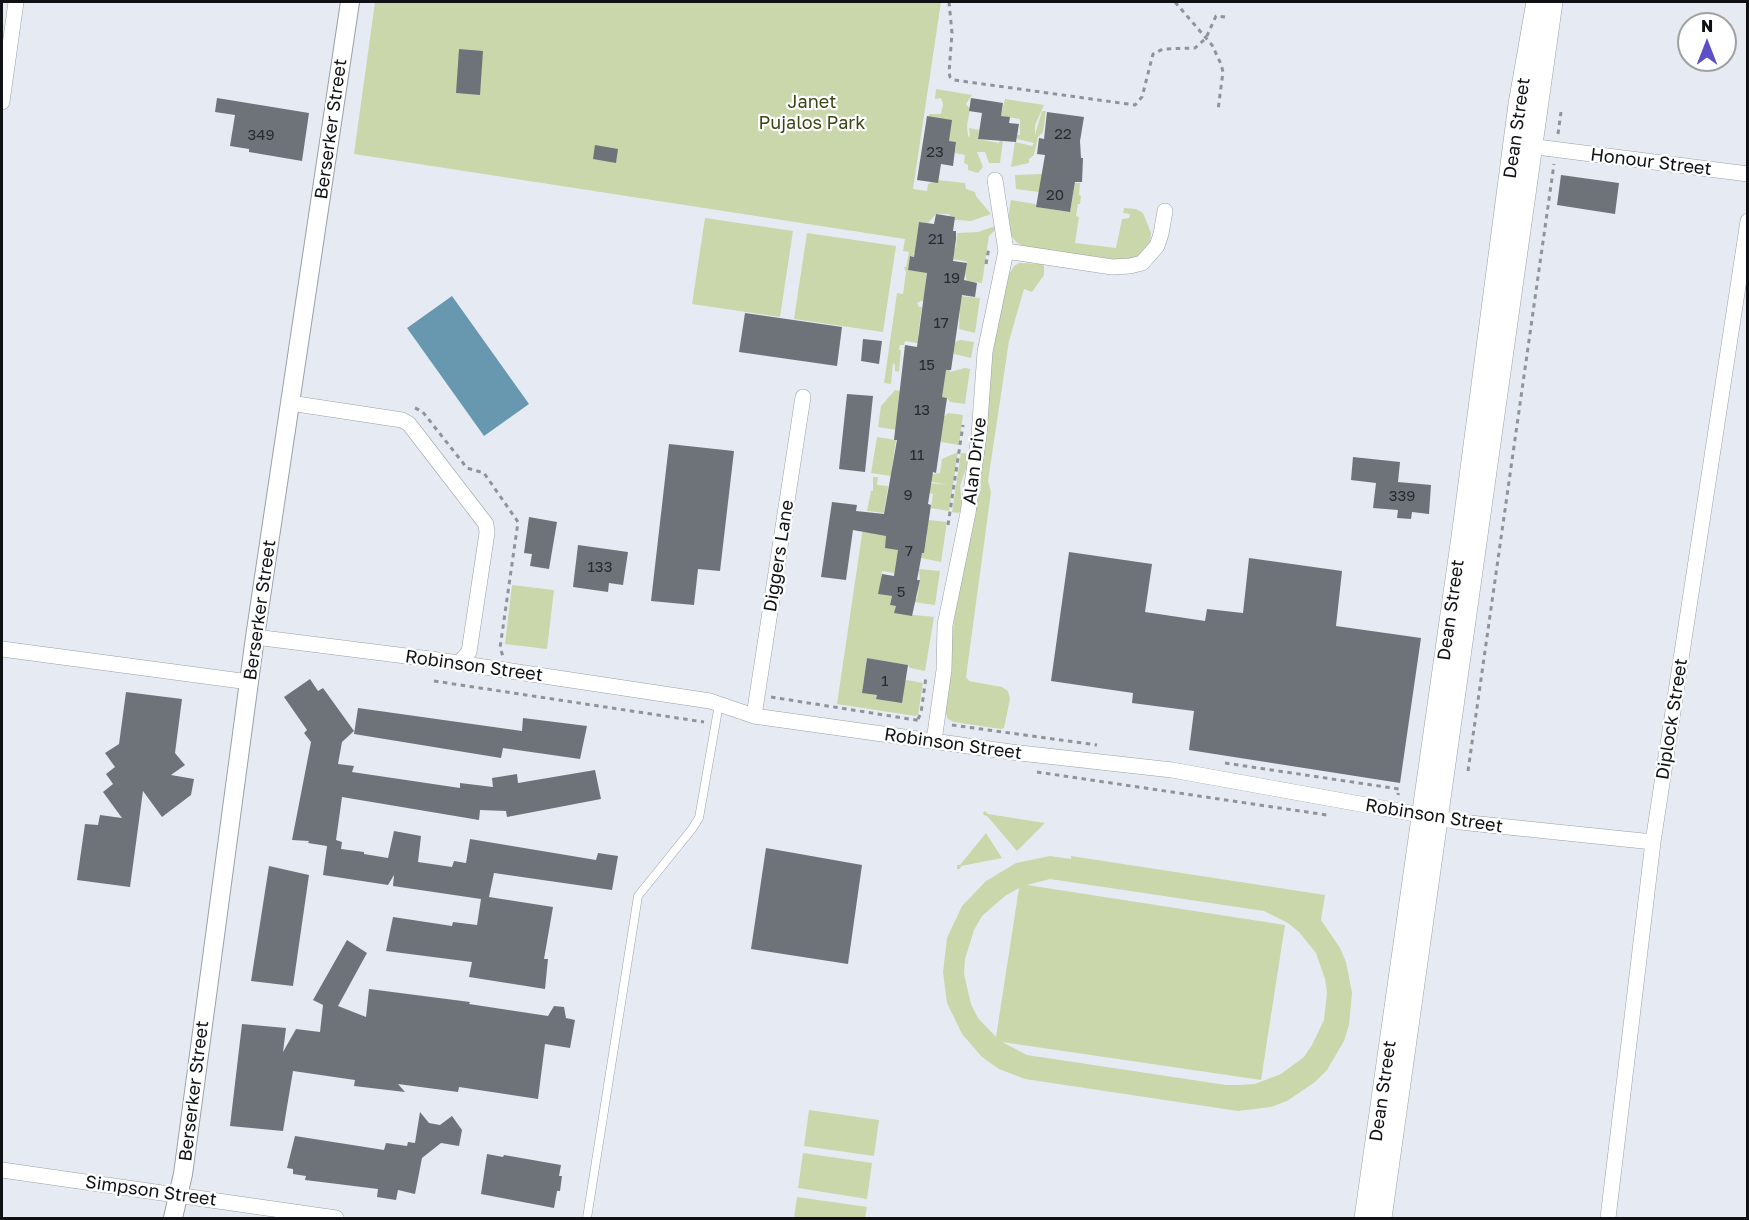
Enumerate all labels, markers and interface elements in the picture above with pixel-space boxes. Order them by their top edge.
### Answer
north arrow [1677,12,1737,72]
text: N [1701,16,1713,36]
street label: Berserker Street [310,57,352,201]
street label: Dean Street [1499,76,1535,180]
park label: Janet Pujalos Park [758,91,866,134]
house number: 22 [1054,125,1072,143]
house number: 349 [248,126,274,144]
house number: 23 [926,143,944,161]
street label: Honour Street [1589,144,1713,180]
house number: 20 [1046,186,1064,204]
house number: 21 [928,230,944,248]
house number: 19 [944,269,960,287]
house number: 17 [933,314,949,332]
house number: 15 [919,356,935,374]
house number: 13 [914,401,930,419]
street label: Alan Drive [959,416,991,506]
house number: 11 [910,446,924,464]
house number: 9 [903,486,913,504]
house number: 339 [1389,487,1415,505]
street label: Diggers Lane [759,498,799,614]
street label: Berserker Street [239,538,281,682]
house number: 7 [905,542,913,560]
house number: 133 [588,558,612,576]
street label: Dean Street [1433,558,1469,662]
house number: 5 [897,583,905,601]
street label: Robinson Street [404,646,544,686]
street label: Diplock Street [1652,657,1692,781]
house number: 1 [881,672,889,690]
street label: Robinson Street [883,724,1023,764]
street label: Robinson Street [1364,794,1504,838]
street label: Berserker Street [175,1019,213,1163]
street label: Dean Street [1365,1039,1401,1143]
street label: Simpson Street [84,1171,218,1211]

